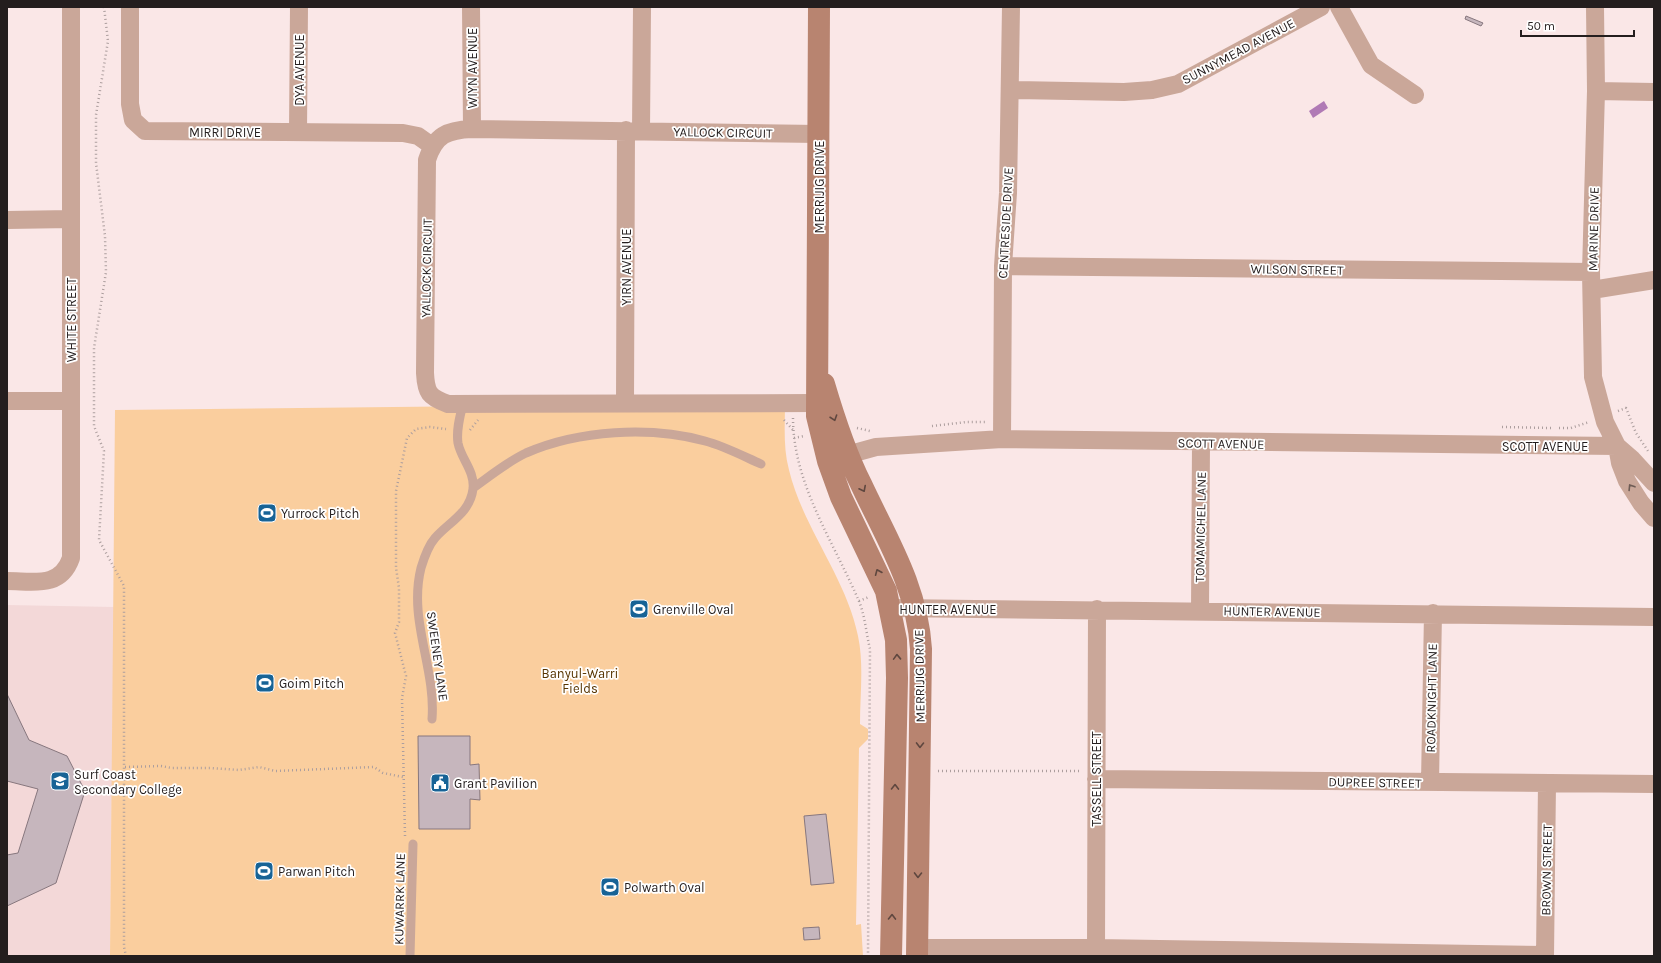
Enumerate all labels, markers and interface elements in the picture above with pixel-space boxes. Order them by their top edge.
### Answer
scale bar [1521,12,1634,38]
street label: SUNNYMEAD AVENUE [1179,15,1297,87]
text: 50 m [1527,19,1555,33]
street label: WIYN AVENUE [465,28,480,108]
street label: DYA AVENUE [292,34,307,106]
street label: YALLOCK CIRCUIT [673,124,773,141]
street label: MIRRI DRIVE [189,125,261,140]
street label: MERRIJIG DRIVE [812,140,827,234]
street label: CENTRESIDE DRIVE [995,167,1016,279]
street label: MARINE DRIVE [1585,187,1602,271]
street label: YALLOCK CIRCUIT [418,218,435,318]
street label: YIRN AVENUE [619,228,634,306]
street label: WILSON STREET [1250,261,1344,278]
street label: WHITE STREET [64,277,79,362]
one-way arrow [830,414,838,421]
street label: SCOTT AVENUE [1177,435,1264,452]
street label: SCOTT AVENUE [1502,439,1588,454]
street label: TOMAMICHEL LANE [1192,471,1209,583]
one-way arrow [1628,484,1636,491]
one-way arrow [858,485,866,493]
sports icon: Yurrock Pitch [256,502,278,524]
place label: Yurrock Pitch [281,506,359,521]
one-way arrow [874,568,882,575]
sports icon: Grenville Oval [628,598,650,620]
place label: Grenville Oval [653,602,734,617]
street label: HUNTER AVENUE [899,602,997,617]
street label: HUNTER AVENUE [1223,603,1321,620]
street label: SWEENEY LANE [424,610,451,702]
street label: MERRIJIG DRIVE [911,629,928,723]
street label: ROADKNIGHT LANE [1423,643,1440,753]
one-way arrow [892,654,901,660]
park label: Banyul-Warri Fields [542,666,618,696]
sports icon: Goim Pitch [254,672,276,694]
place label: Goim Pitch [279,676,344,691]
street label: TASSELL STREET [1089,731,1104,827]
one-way arrow [916,742,924,748]
place label: Surf Coast Secondary College [74,767,182,797]
school or university icon: Surf Coast Secondary College [49,770,71,792]
public building icon: Grant Pavilion [429,772,451,794]
street label: DUPREE STREET [1328,774,1422,791]
place label: Grant Pavilion [454,776,537,791]
one-way arrow [890,784,899,790]
street label: BROWN STREET [1538,824,1555,916]
street label: KUWARRK LANE [391,853,408,945]
sports icon: Parwan Pitch [253,860,275,882]
place label: Parwan Pitch [278,864,355,879]
one-way arrow [914,872,922,878]
sports icon: Polwarth Oval [599,876,621,898]
place label: Polwarth Oval [624,880,705,895]
one-way arrow [888,914,896,920]

